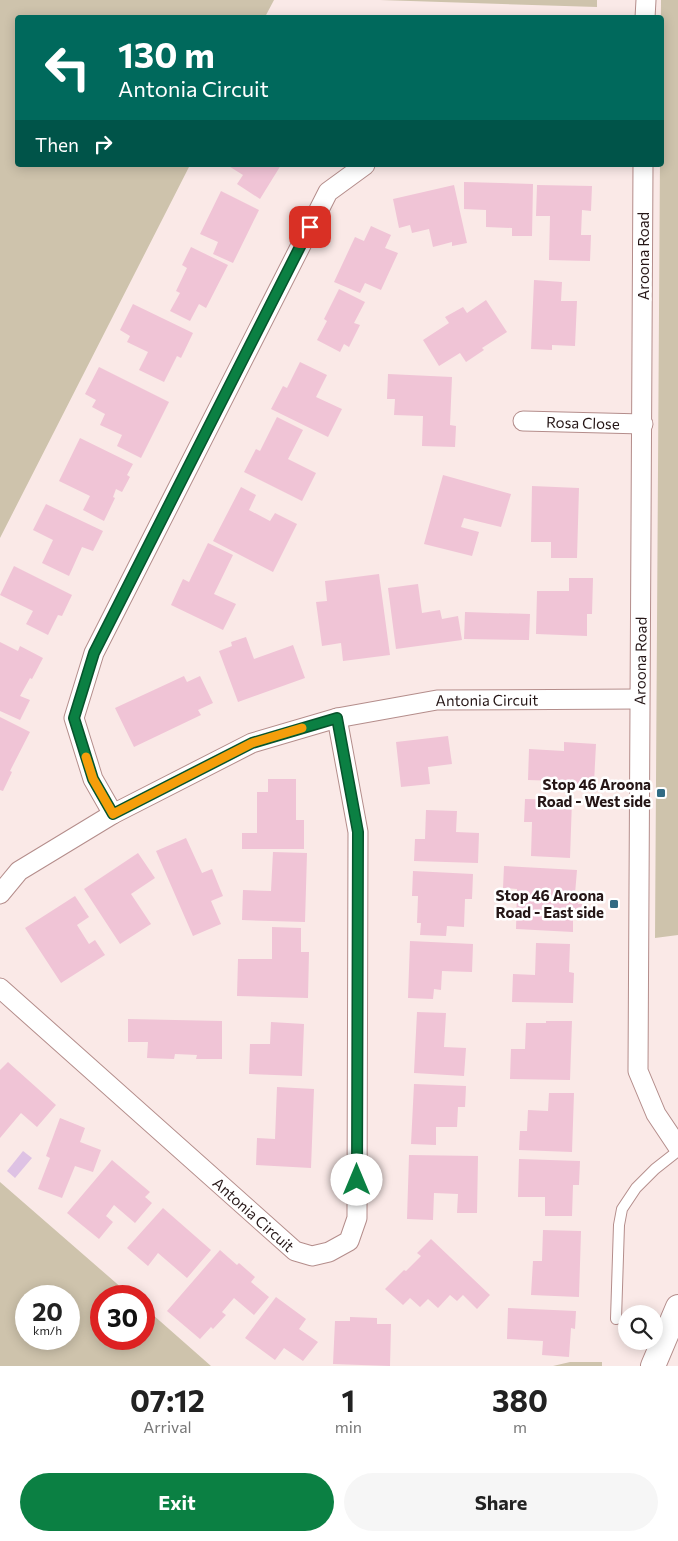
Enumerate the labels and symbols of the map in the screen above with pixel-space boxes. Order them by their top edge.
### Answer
pin [289,206,331,248]
street label: Aroona Road [634,212,652,300]
street label: Rosa Close [546,413,620,432]
street label: Aroona Road [630,617,650,705]
street label: Antonia Circuit [435,690,538,709]
place label: Stop 46 Aroona Road - West side [537,775,651,810]
marker: Stop 46 Aroona Road - West side [655,787,667,799]
place label: Stop 46 Aroona Road - East side [496,886,604,921]
marker: Stop 46 Aroona Road - East side [608,898,620,910]
position arrow [330,1153,382,1205]
street label: Antonia Circuit [209,1173,298,1255]
speed limit sign: 30 [90,1285,155,1350]

